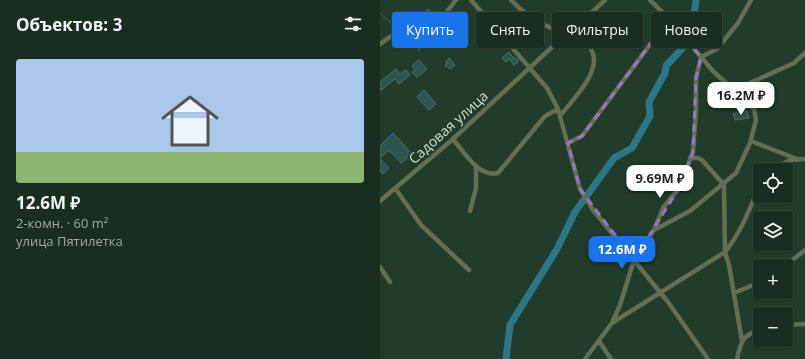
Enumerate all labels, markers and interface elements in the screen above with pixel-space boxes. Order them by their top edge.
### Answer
chip: Купить [392,12,468,48]
chip: Снять [476,12,544,48]
chip: Фильтры [552,12,643,48]
chip: Новое [651,12,722,48]
text: Объектов: 3 [16,13,122,36]
icon: filters [342,13,364,35]
pin: 16.2M ₽ [704,82,778,116]
icon: home [154,85,226,157]
street label: Садовая улица [404,86,492,168]
text: 16.2M ₽ [716,86,766,104]
map controls [753,163,793,347]
button: locate [753,163,793,203]
pin: 9.69M ₽ [623,165,697,199]
text: 9.69M ₽ [635,169,685,187]
text: 12.6M ₽ [16,191,80,214]
button: layers [753,211,793,251]
text: 2-комн. · 60 m² [16,214,108,232]
text: улица Пятилетка [16,232,123,250]
pin: 12.6M ₽ [585,236,659,270]
text: 12.6M ₽ [597,240,647,258]
button: + [753,259,793,299]
button: − [753,307,793,347]

